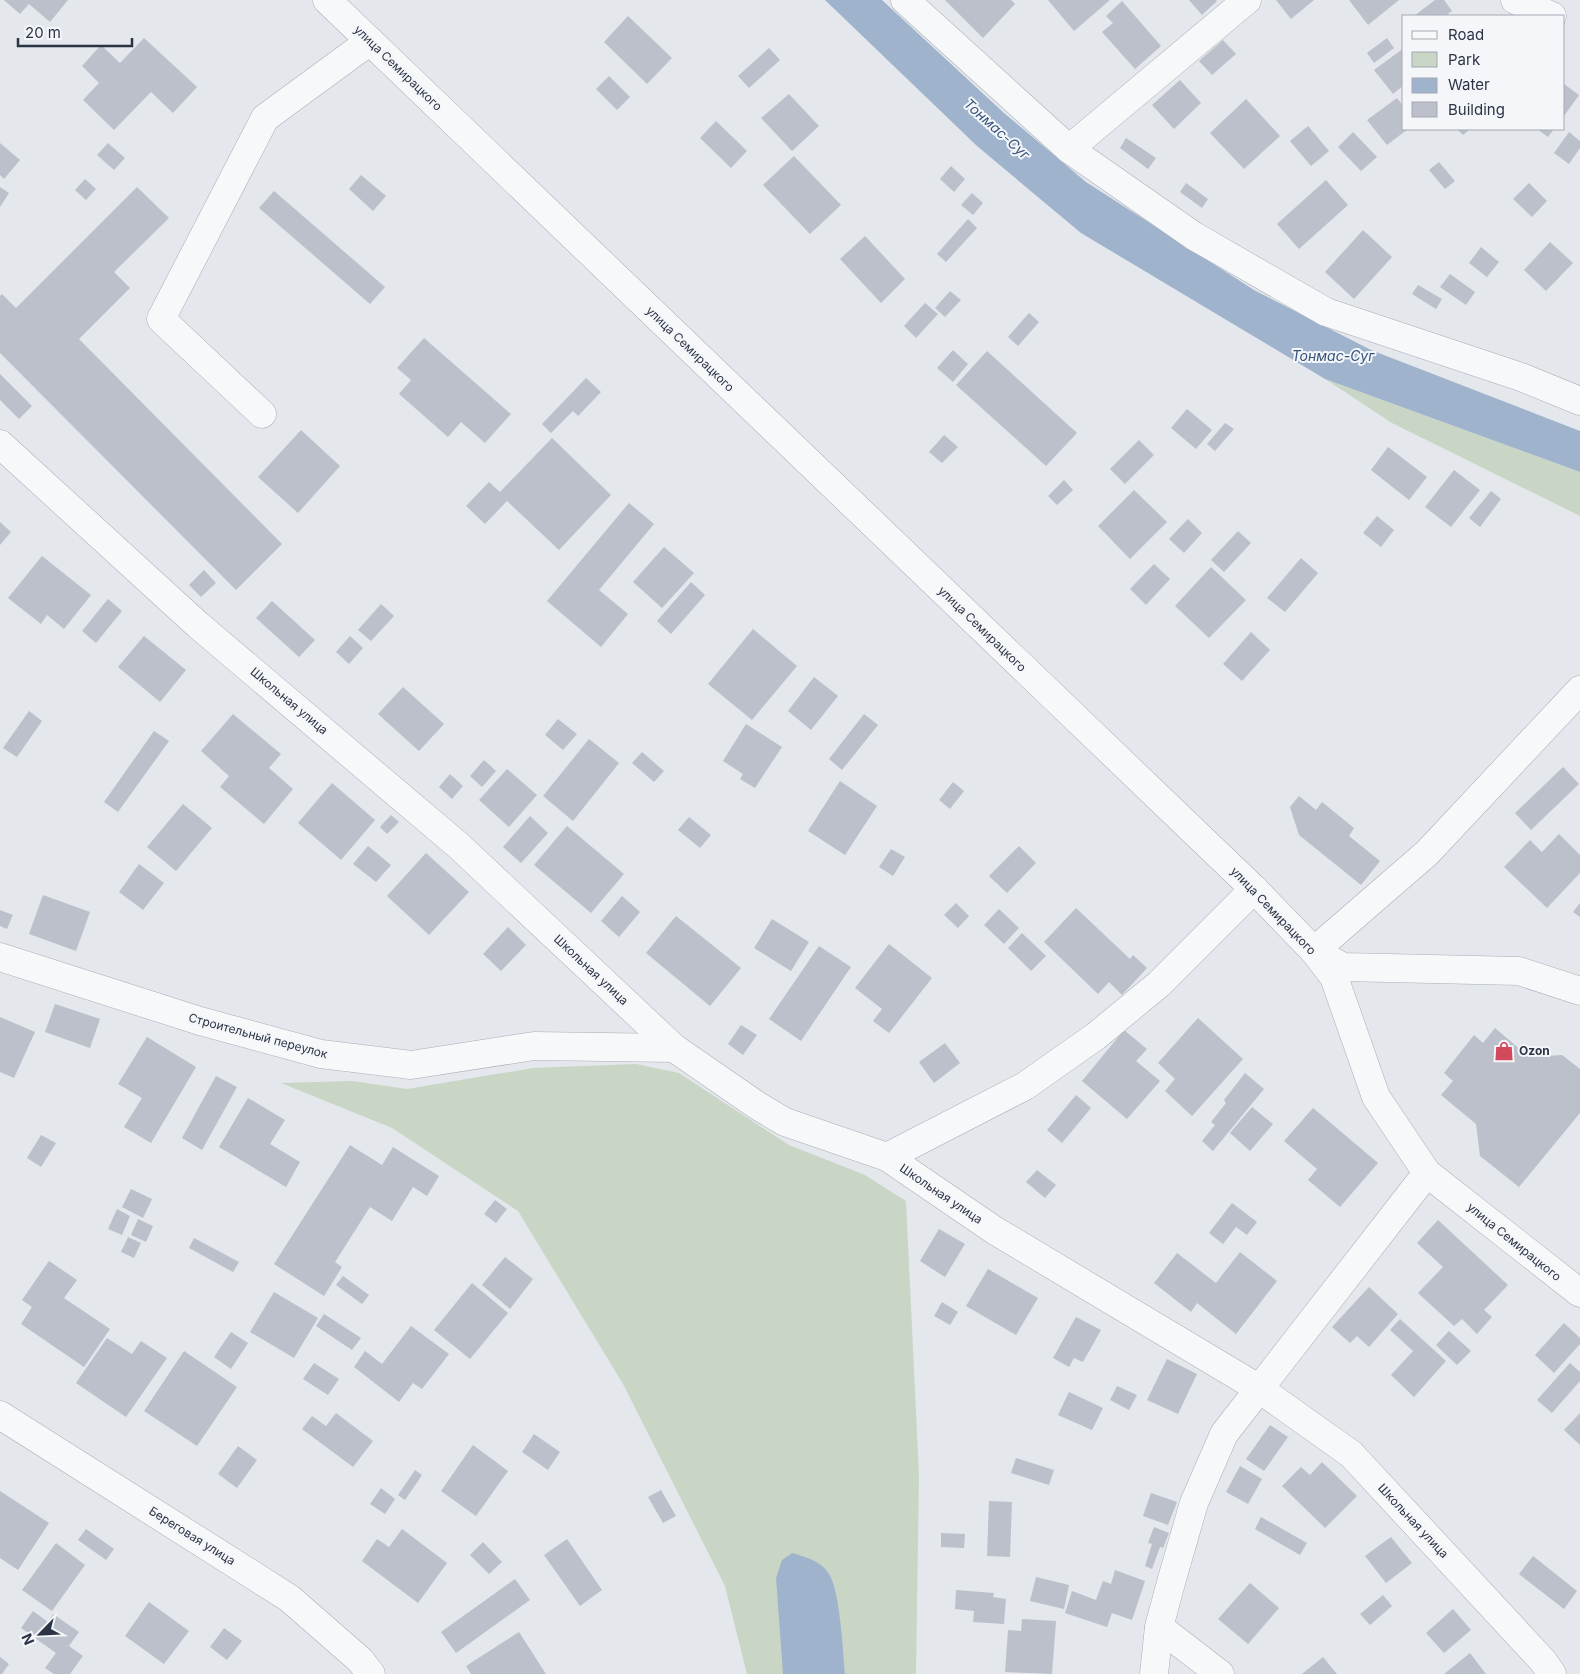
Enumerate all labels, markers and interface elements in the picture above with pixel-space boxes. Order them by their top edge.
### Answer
scale bar [18,15,131,47]
legend [1402,15,1565,130]
street label: улица Семирацкого [351,22,445,114]
text: 20 m [25,23,61,42]
text: Road [1448,25,1484,44]
text: Park [1448,50,1481,69]
text: Water [1448,75,1490,94]
water label: Тонмас-Суг [961,95,1034,163]
text: Building [1448,100,1505,119]
street label: улица Семирацкого [643,303,737,395]
water label: Тонмас-Суг [1292,347,1375,364]
street label: улица Семирацкого [935,583,1029,675]
street label: Школьная улица [248,664,331,737]
street label: улица Семирацкого [1227,864,1319,958]
street label: Школьная улица [551,931,632,1008]
street label: Строительный переулок [187,1010,330,1061]
shop icon: Ozon [1493,1040,1515,1062]
place label: Ozon [1519,1043,1550,1058]
street label: Школьная улица [897,1160,985,1227]
street label: улица Семирацкого [1464,1199,1564,1284]
street label: Школьная улица [1375,1480,1452,1561]
street label: Береговая улица [146,1503,238,1568]
north arrow [15,1609,65,1659]
text: N [18,1631,38,1648]

